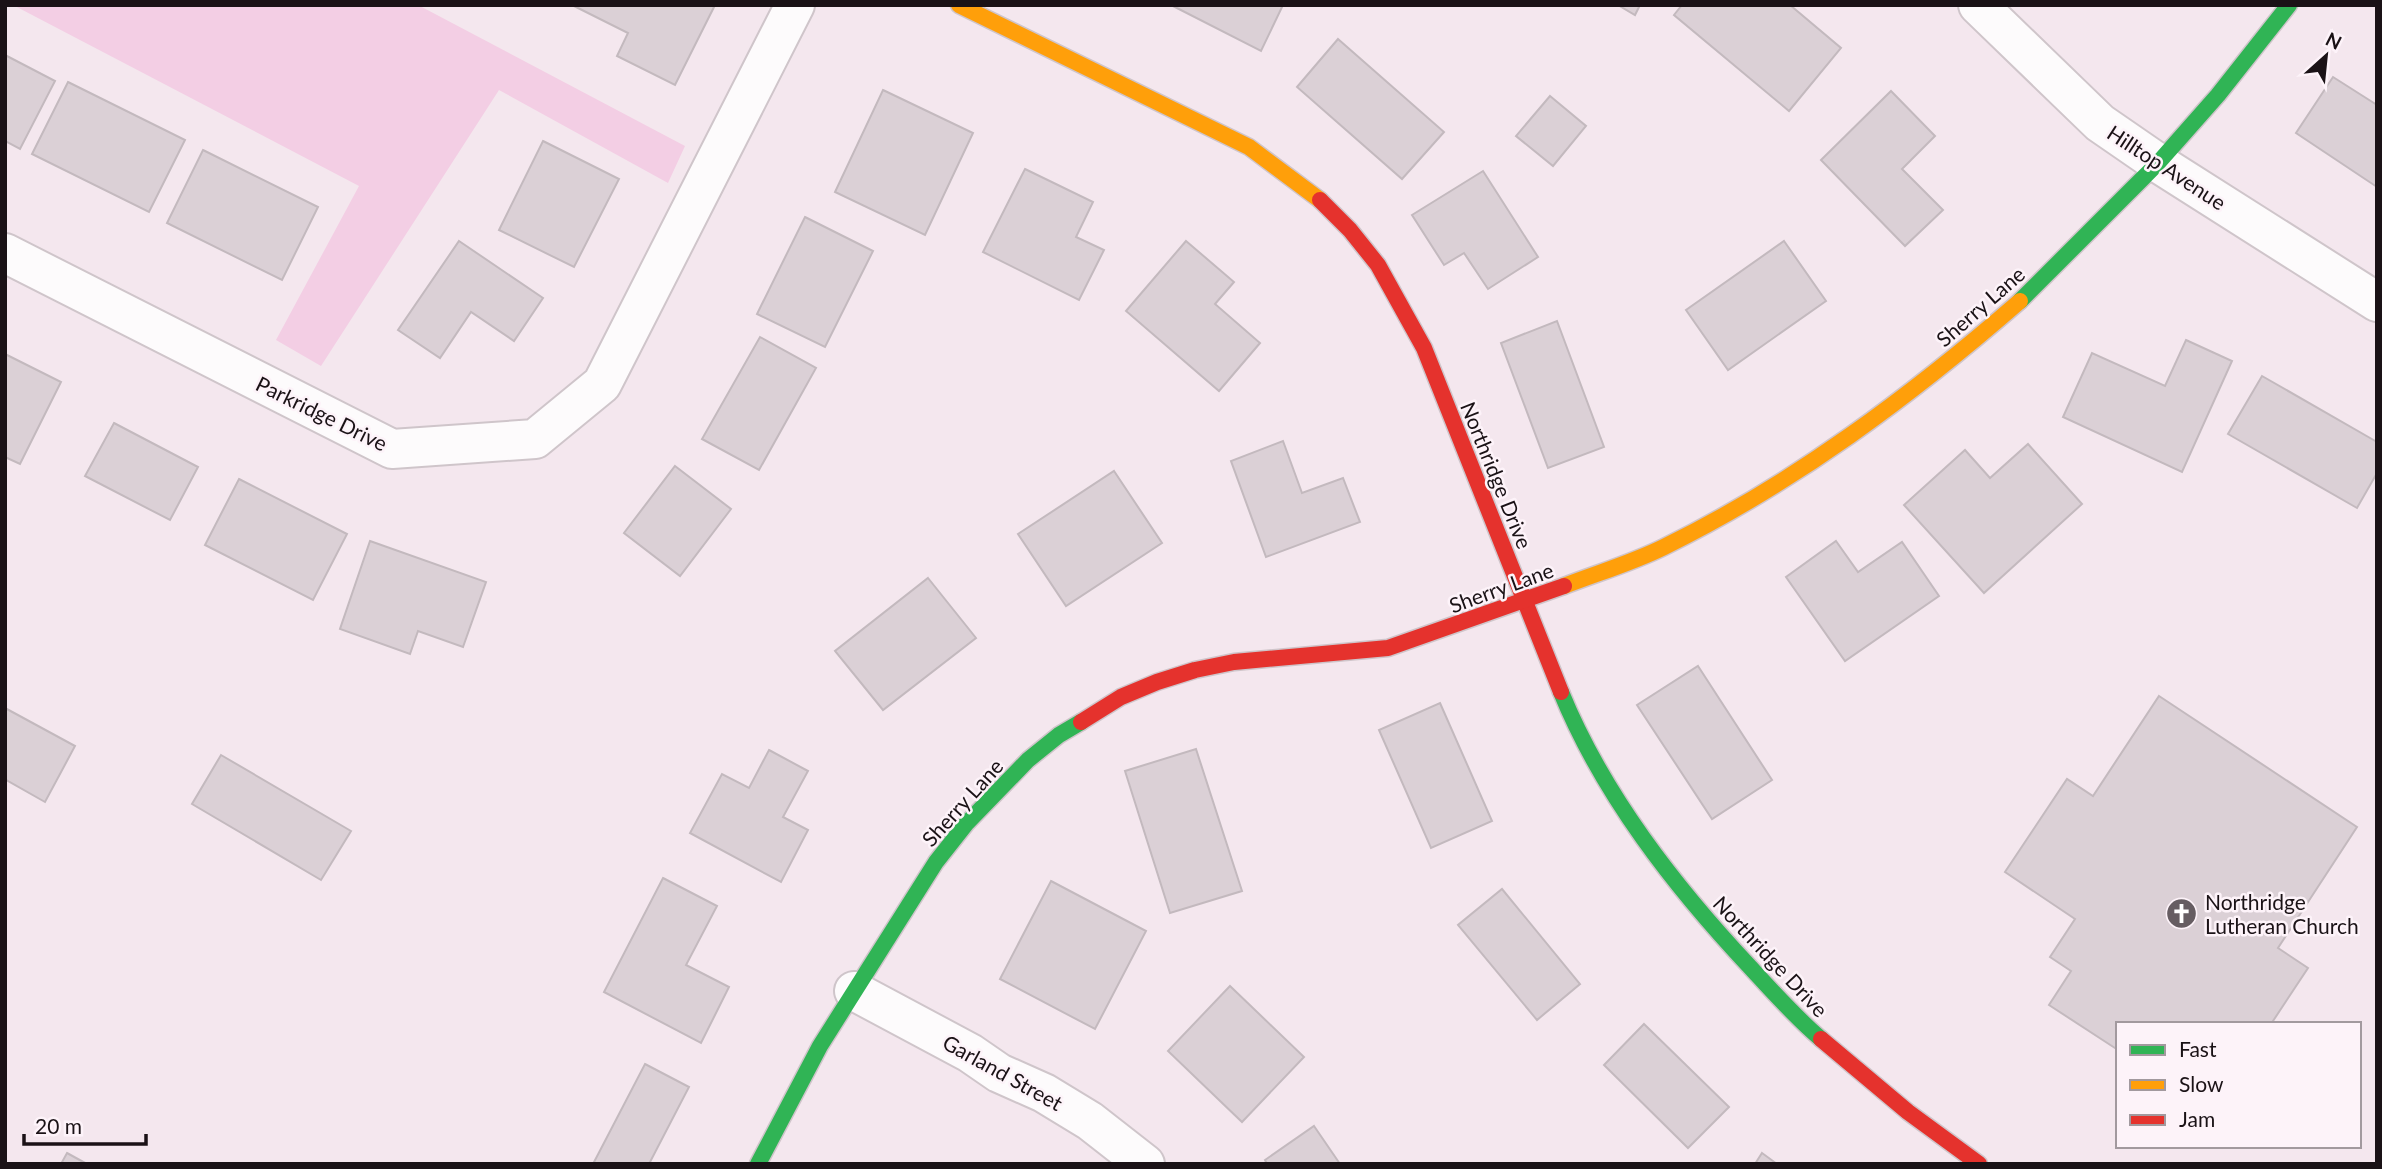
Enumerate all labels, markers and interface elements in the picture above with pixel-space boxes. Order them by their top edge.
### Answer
north arrow [2291,21,2361,91]
text: N [2322,27,2346,54]
street label: Hilltop Avenue [2103,119,2231,215]
street label: Sherry Lane [1931,261,2029,351]
street label: Parkridge Drive [252,370,392,456]
street label: Northridge Drive [1456,398,1538,552]
street label: Sherry Lane [1445,557,1557,617]
street label: Sherry Lane [916,753,1008,851]
place label: Northridge Lutheran Church [2205,889,2359,938]
street label: Northridge Drive [1709,890,1833,1022]
church icon: Northridge Lutheran Church [2165,896,2199,930]
legend [2116,1022,2361,1148]
street label: Garland Street [939,1029,1068,1115]
text: Fast [2179,1036,2217,1061]
text: Slow [2179,1071,2224,1096]
scale bar [24,1102,147,1146]
text: Jam [2179,1106,2215,1131]
text: 20 m [35,1113,82,1138]

